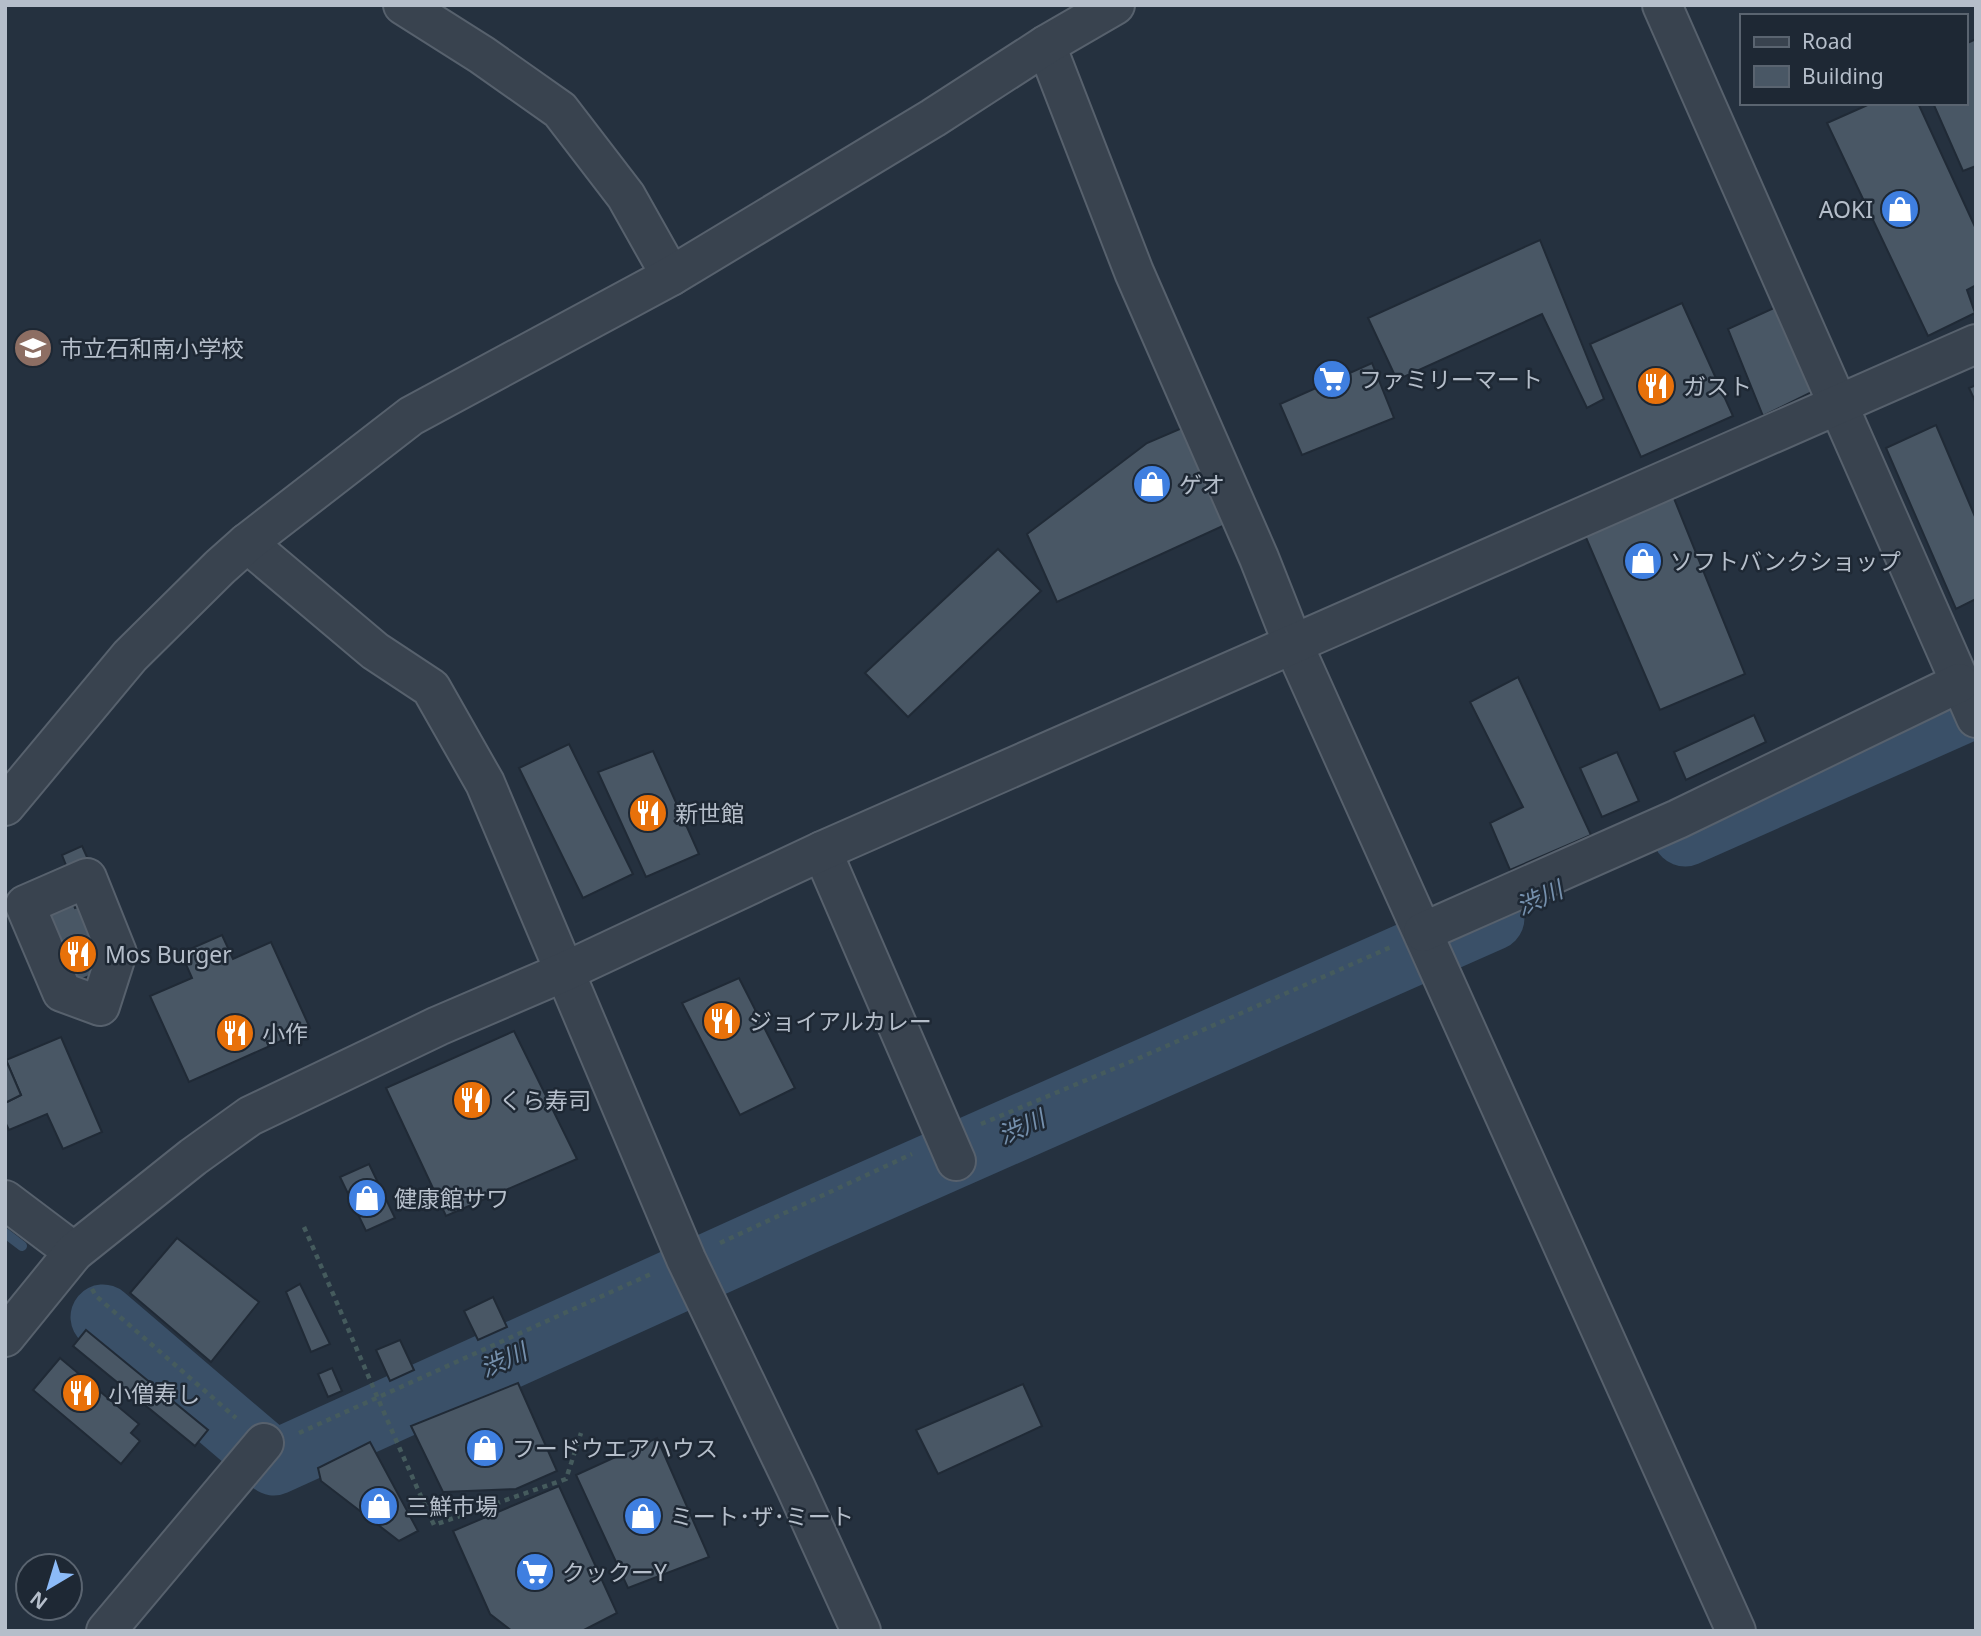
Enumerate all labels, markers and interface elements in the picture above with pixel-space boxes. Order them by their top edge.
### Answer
legend [1740,14,1967,105]
text: Road [1802,27,1852,55]
text: Building [1802,62,1884,90]
shop icon: AOKI [1879,188,1921,230]
place label: AOKI [1819,193,1873,225]
school or university icon: 市立石和南小学校 [12,327,54,369]
place label: 市立石和南小学校 [60,332,244,364]
supermarket icon: ファミリーマート [1311,358,1353,400]
place label: ファミリーマート [1359,363,1543,395]
restaurant icon: ガスト [1635,365,1677,407]
place label: ガスト [1683,370,1752,402]
shop icon: ゲオ [1131,463,1173,505]
place label: ゲオ [1179,468,1225,500]
shop icon: ソフトバンクショップ [1622,540,1664,582]
place label: ソフトバンクショップ [1670,545,1901,577]
restaurant icon: 新世館 [627,792,669,834]
place label: 新世館 [675,797,744,829]
water label: 渋川 [1510,871,1570,922]
restaurant icon: Mos Burger [57,933,99,975]
place label: Mos Burger [105,938,232,970]
restaurant icon: ジョイアルカレー [701,1000,743,1042]
place label: ジョイアルカレー [749,1005,932,1037]
restaurant icon: 小作 [214,1012,256,1054]
place label: 小作 [262,1017,308,1049]
restaurant icon: くら寿司 [451,1079,493,1121]
place label: くら寿司 [499,1084,591,1116]
water label: 渋川 [992,1100,1052,1151]
shop icon: 健康館サワ [346,1177,388,1219]
place label: 健康館サワ [394,1182,509,1214]
water label: 渋川 [474,1333,534,1384]
restaurant icon: 小僧寿し [60,1372,102,1414]
place label: 小僧寿し [108,1377,200,1409]
shop icon: フードウエアハウス [464,1427,506,1469]
place label: フードウエアハウス [512,1432,718,1464]
shop icon: 三鮮市場 [358,1485,400,1527]
place label: 三鮮市場 [406,1490,498,1522]
shop icon: ミート･ザ･ミート [622,1495,664,1537]
place label: ミート･ザ･ミート [670,1500,854,1532]
supermarket icon: クックーY [514,1551,556,1593]
north arrow [14,1552,84,1622]
place label: クックーY [562,1556,668,1588]
text: N [24,1585,53,1615]

